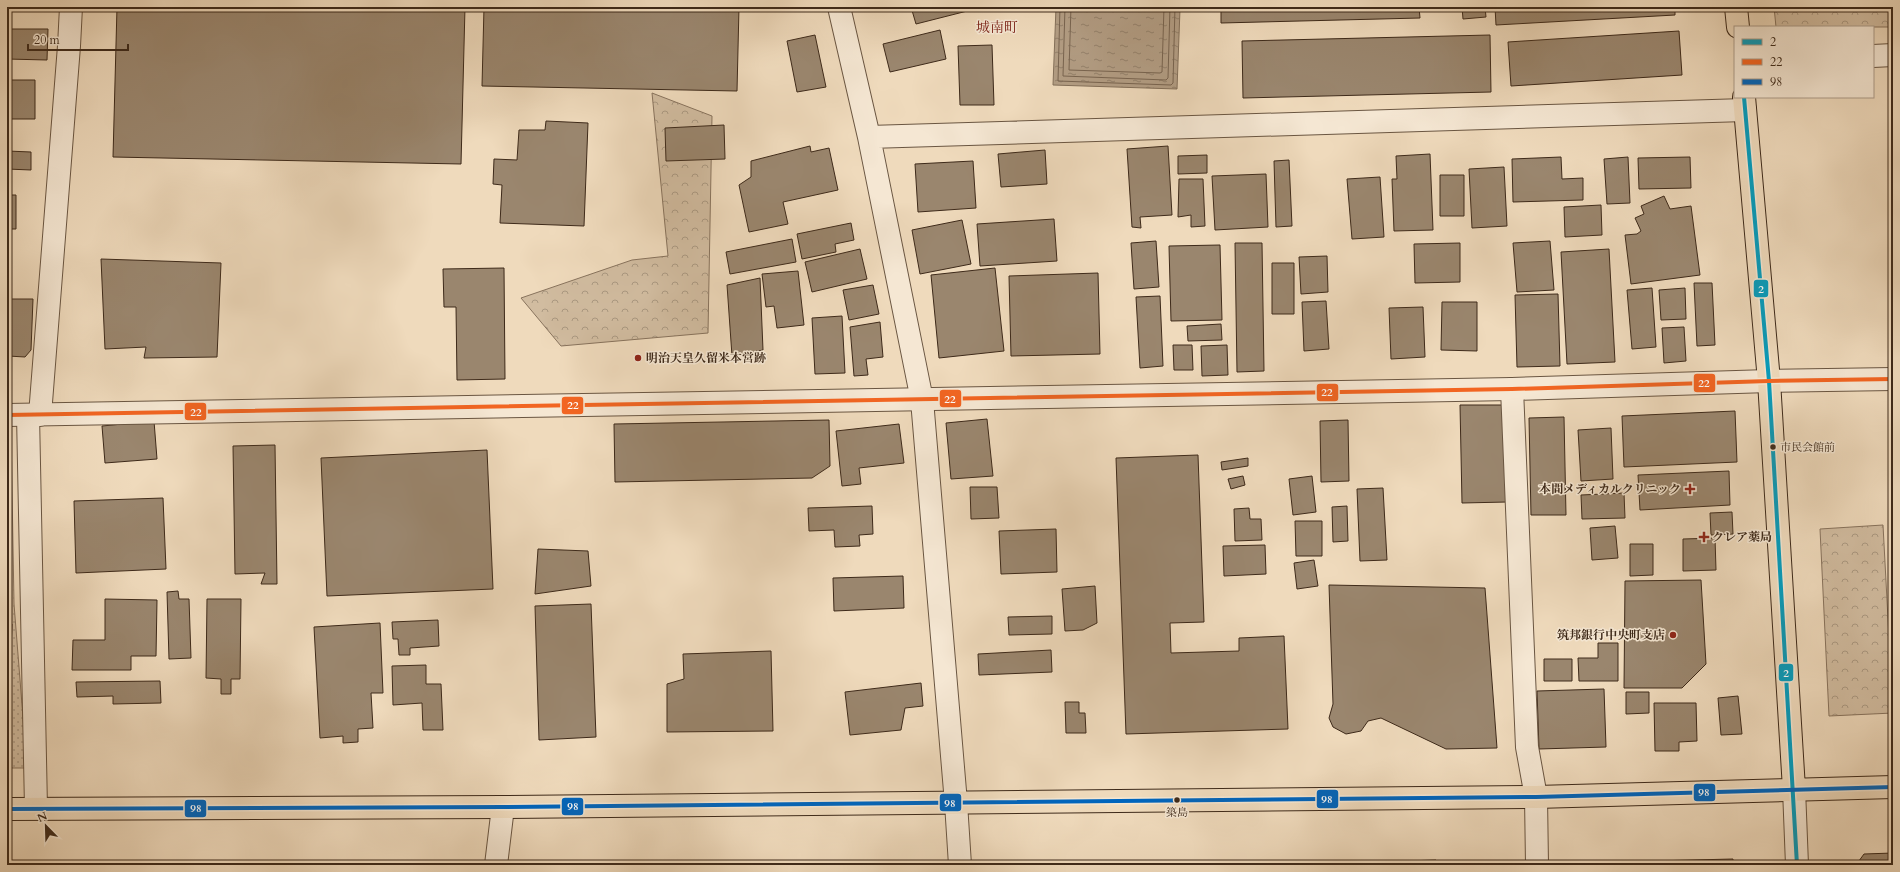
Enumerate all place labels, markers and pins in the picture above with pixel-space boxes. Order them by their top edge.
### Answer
place label: 明治天皇久留米本営跡 [646,350,766,366]
marker: 明治天皇久留米本営跡 [633,353,643,363]
place label: 市民会館前 [1780,440,1835,455]
marker: 市民会館前 [1768,442,1778,452]
place label: 本間メディカルクリニック [1539,481,1681,497]
marker: 本間メディカルクリニック [1684,483,1696,495]
place label: クレア薬局 [1712,529,1772,545]
marker: クレア薬局 [1699,532,1709,542]
place label: 筑邦銀行中央町支店 [1557,627,1665,643]
marker: 筑邦銀行中央町支店 [1668,630,1678,640]
marker: 築島 [1172,795,1182,805]
place label: 築島 [1166,805,1188,820]

